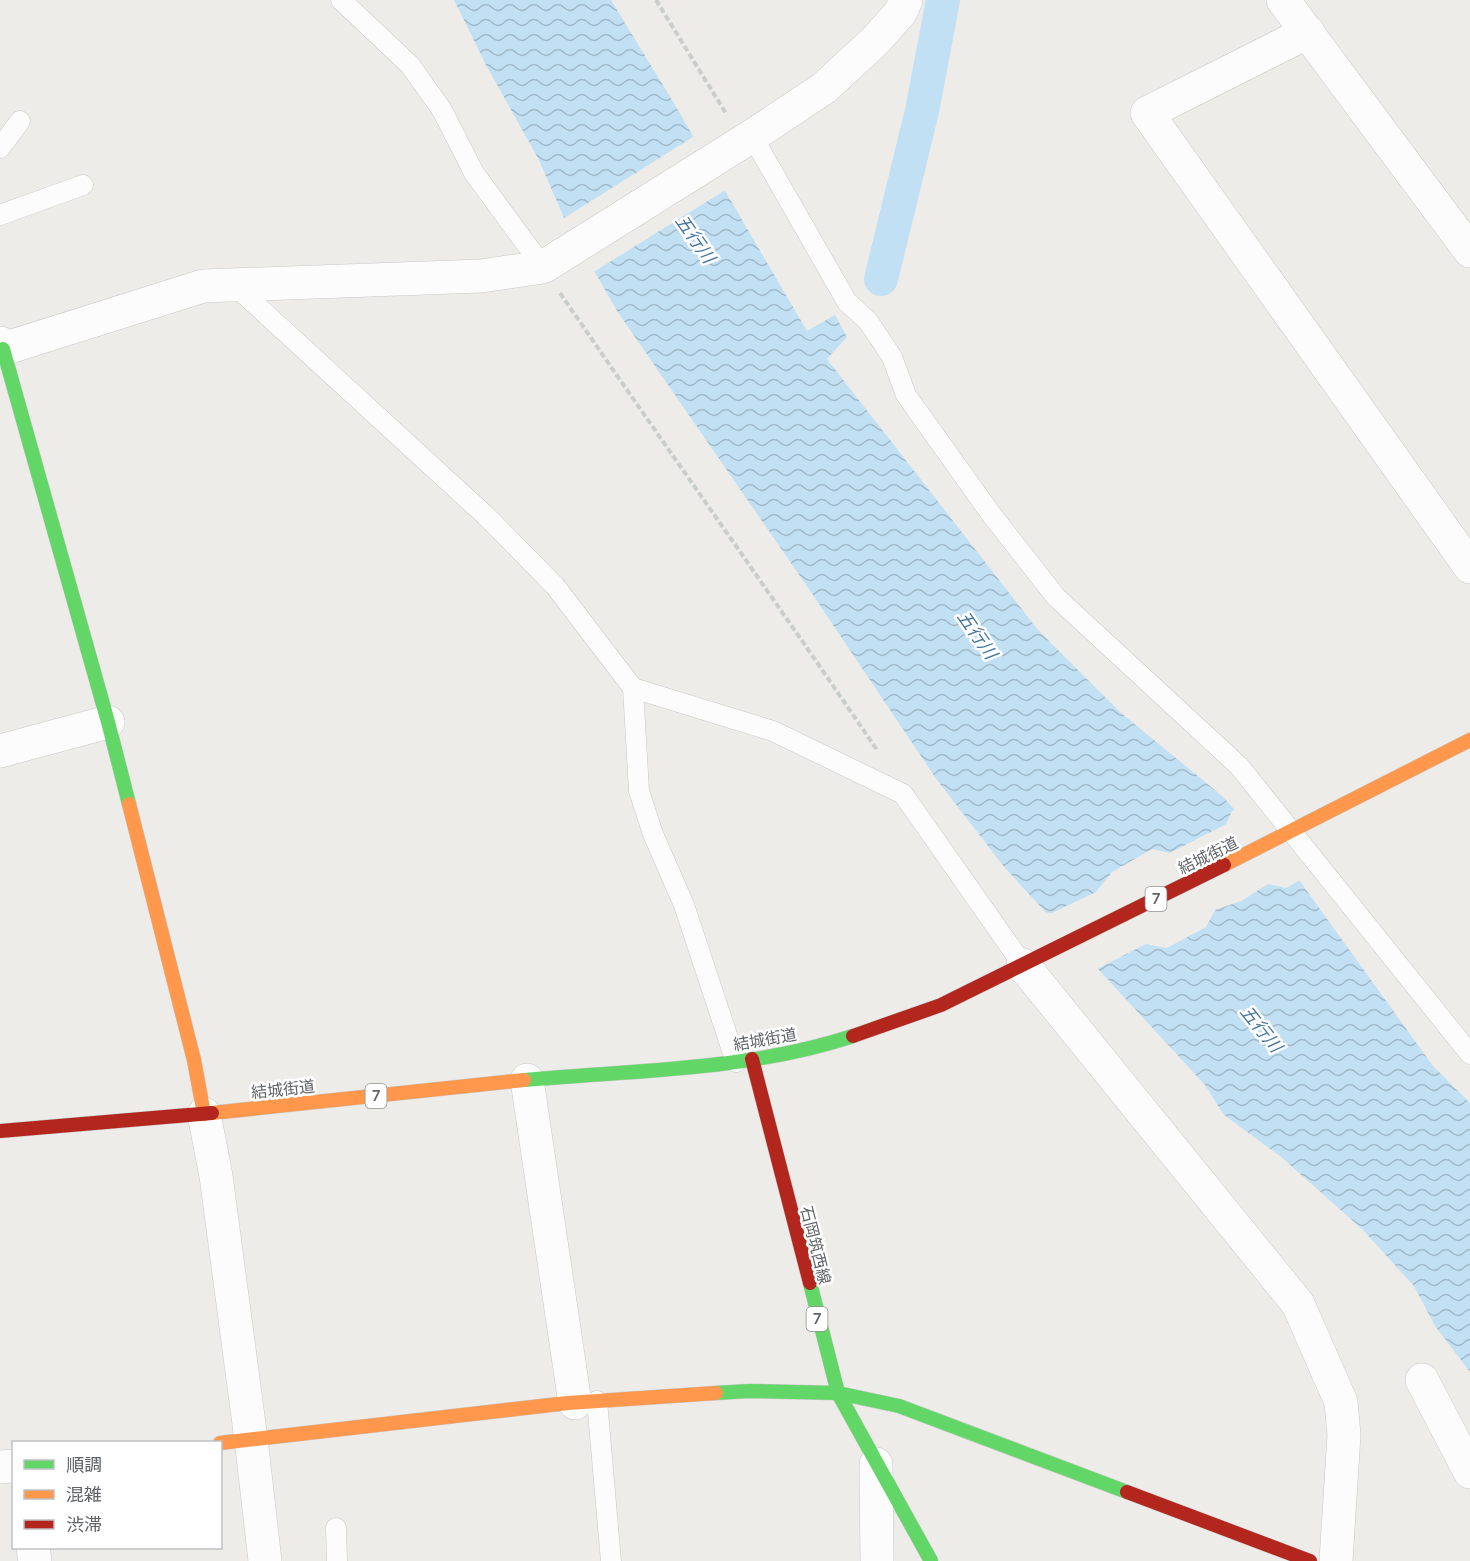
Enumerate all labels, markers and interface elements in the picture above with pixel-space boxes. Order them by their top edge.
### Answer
water label: 五行川 [671,210,721,268]
water label: 五行川 [953,606,1003,664]
street label: 結城街道 [1175,832,1241,877]
road number: 7 [1146,887,1166,911]
water label: 五行川 [1236,1000,1289,1058]
street label: 結城街道 [732,1024,798,1053]
street label: 結城街道 [250,1076,316,1101]
road number: 7 [366,1084,386,1108]
street label: 石岡筑西線 [798,1204,835,1286]
road number: 7 [806,1307,828,1331]
legend [12,1441,222,1549]
text: 順調 [66,1453,102,1475]
text: 混雑 [66,1483,102,1505]
text: 渋滞 [66,1513,102,1535]

